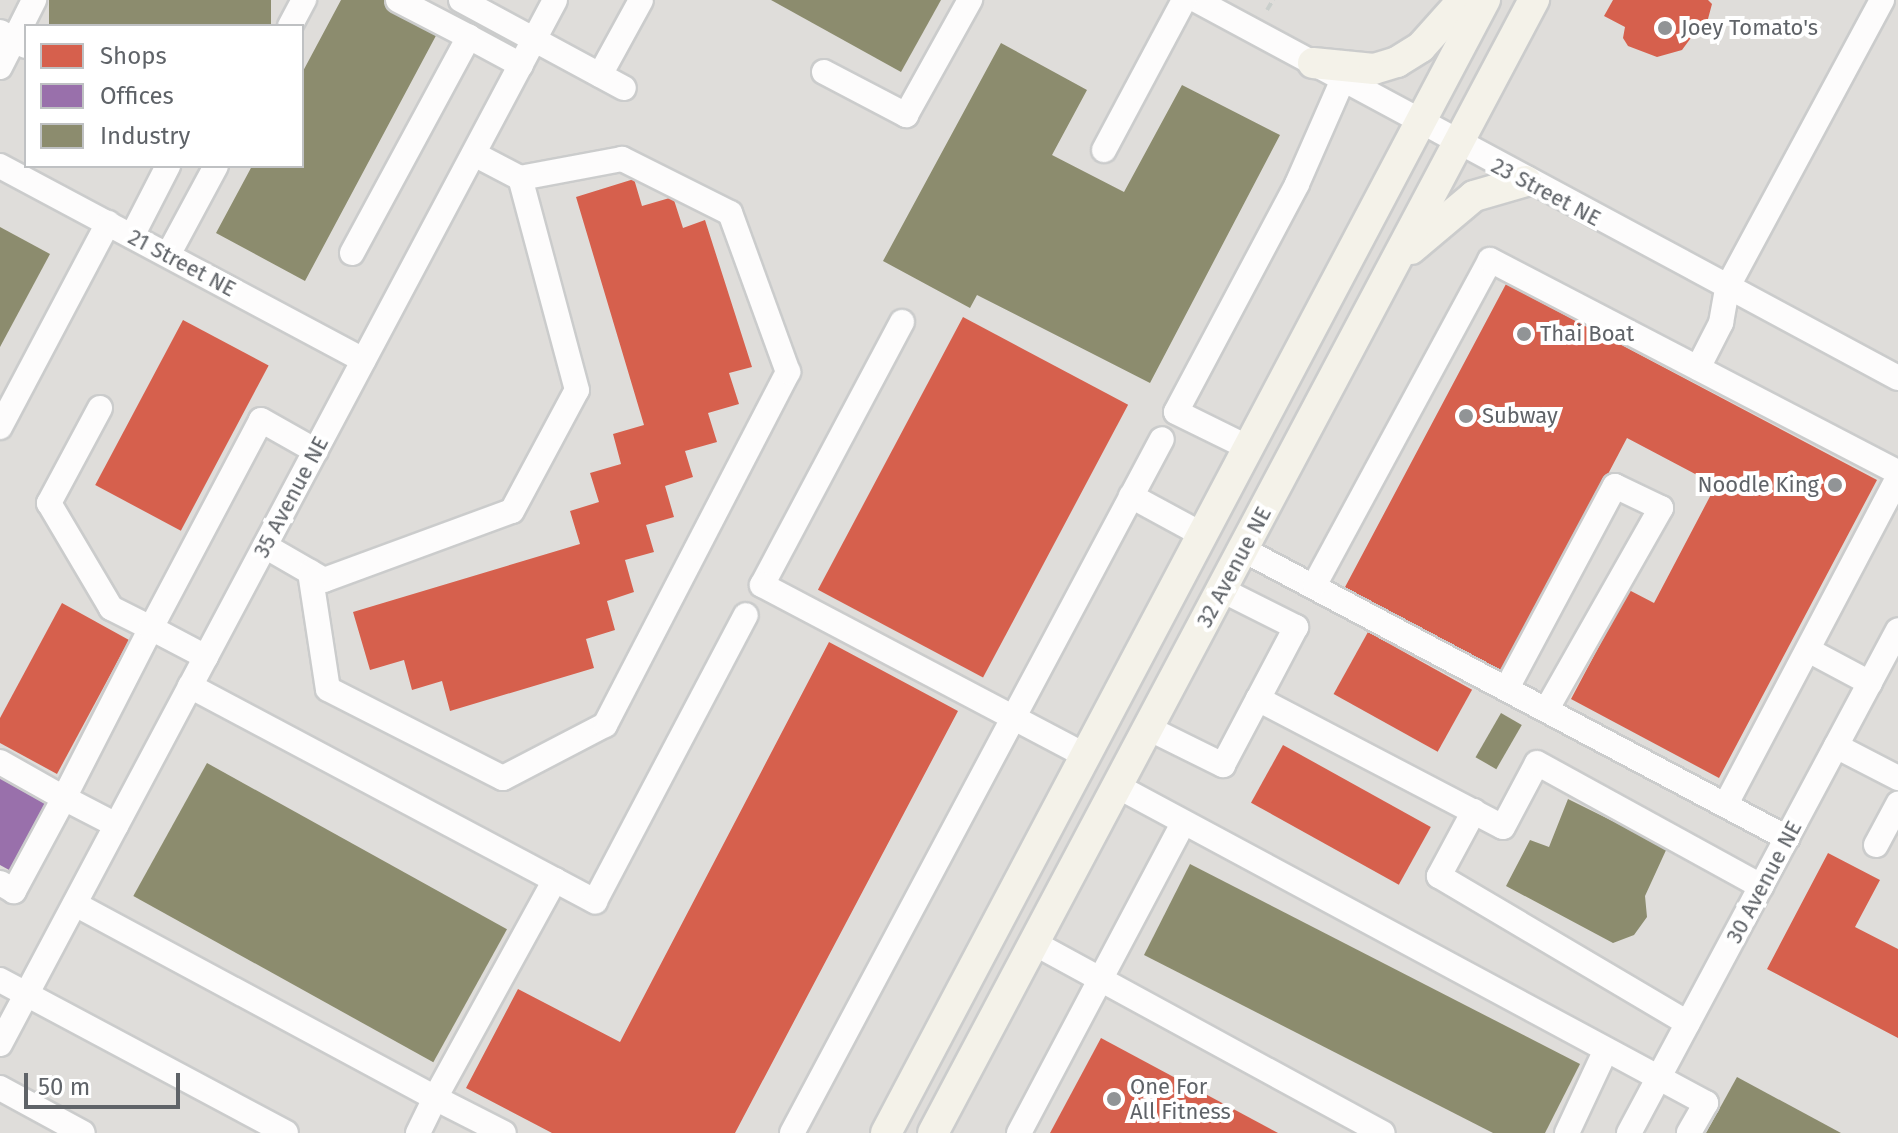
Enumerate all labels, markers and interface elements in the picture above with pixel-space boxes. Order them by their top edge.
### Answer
place label: Joey Tomato's [1681,15,1818,41]
marker: Joey Tomato's [1656,19,1674,37]
legend [24,24,304,168]
text: Shops [100,42,167,70]
text: Offices [100,82,174,110]
text: Industry [100,122,190,150]
street label: 23 Street NE [1487,152,1605,232]
street label: 21 Street NE [124,224,240,302]
place label: Thai Boat [1540,321,1634,347]
marker: Thai Boat [1515,325,1533,343]
place label: Subway [1482,403,1558,429]
marker: Subway [1457,407,1475,425]
street label: 35 Avenue NE [248,432,334,562]
place label: Noodle King [1697,472,1819,498]
marker: Noodle King [1826,476,1844,494]
street label: 32 Avenue NE [1191,502,1277,632]
street label: 30 Avenue NE [1721,816,1807,948]
scale bar [28,1057,184,1107]
text: 50 m [38,1073,90,1101]
place label: One For All Fitness [1130,1073,1231,1124]
marker: One For All Fitness [1105,1090,1123,1108]

